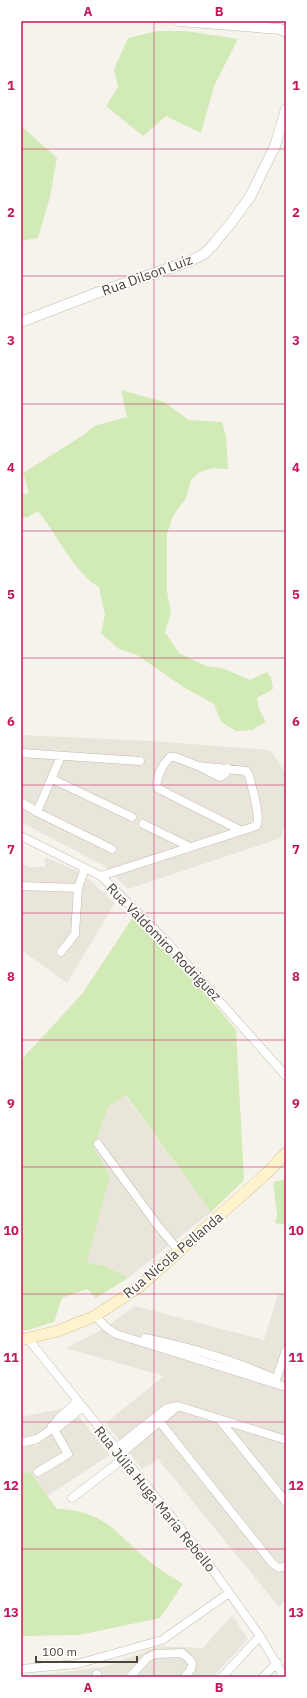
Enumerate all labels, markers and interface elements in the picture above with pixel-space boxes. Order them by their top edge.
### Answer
text: A [84,3,93,20]
text: B [215,3,224,20]
text: 1 [7,77,15,94]
text: 1 [292,77,300,94]
text: 2 [7,204,15,221]
text: 2 [292,204,300,221]
street label: Rua Dilson Luiz [99,250,195,300]
text: 3 [7,332,15,349]
text: 3 [292,332,300,349]
text: 4 [7,459,15,476]
text: 4 [292,459,300,476]
text: 5 [7,586,15,603]
text: 5 [292,586,300,603]
text: 6 [7,713,15,730]
text: 6 [292,713,300,730]
text: 7 [7,841,15,858]
text: 7 [292,841,300,858]
street label: Rua Valdomiro Rodriguez [103,879,226,1005]
text: 8 [7,968,15,985]
text: 8 [292,968,300,985]
text: 9 [7,1095,15,1112]
text: 9 [292,1095,300,1112]
street label: Rua Nicola Pellanda [119,1208,227,1302]
text: 10 [3,1222,19,1239]
text: 10 [288,1222,304,1239]
text: 11 [3,1349,19,1366]
text: 11 [288,1349,304,1366]
street label: Rua Júlia Huga Maria Rebello [91,1422,220,1576]
text: 12 [3,1477,19,1494]
text: 12 [288,1477,304,1494]
text: 13 [3,1604,19,1621]
text: 13 [288,1604,304,1621]
scale bar [36,1638,137,1664]
text: 100 m [42,1644,77,1659]
text: A [84,1679,93,1696]
text: B [215,1679,224,1696]

